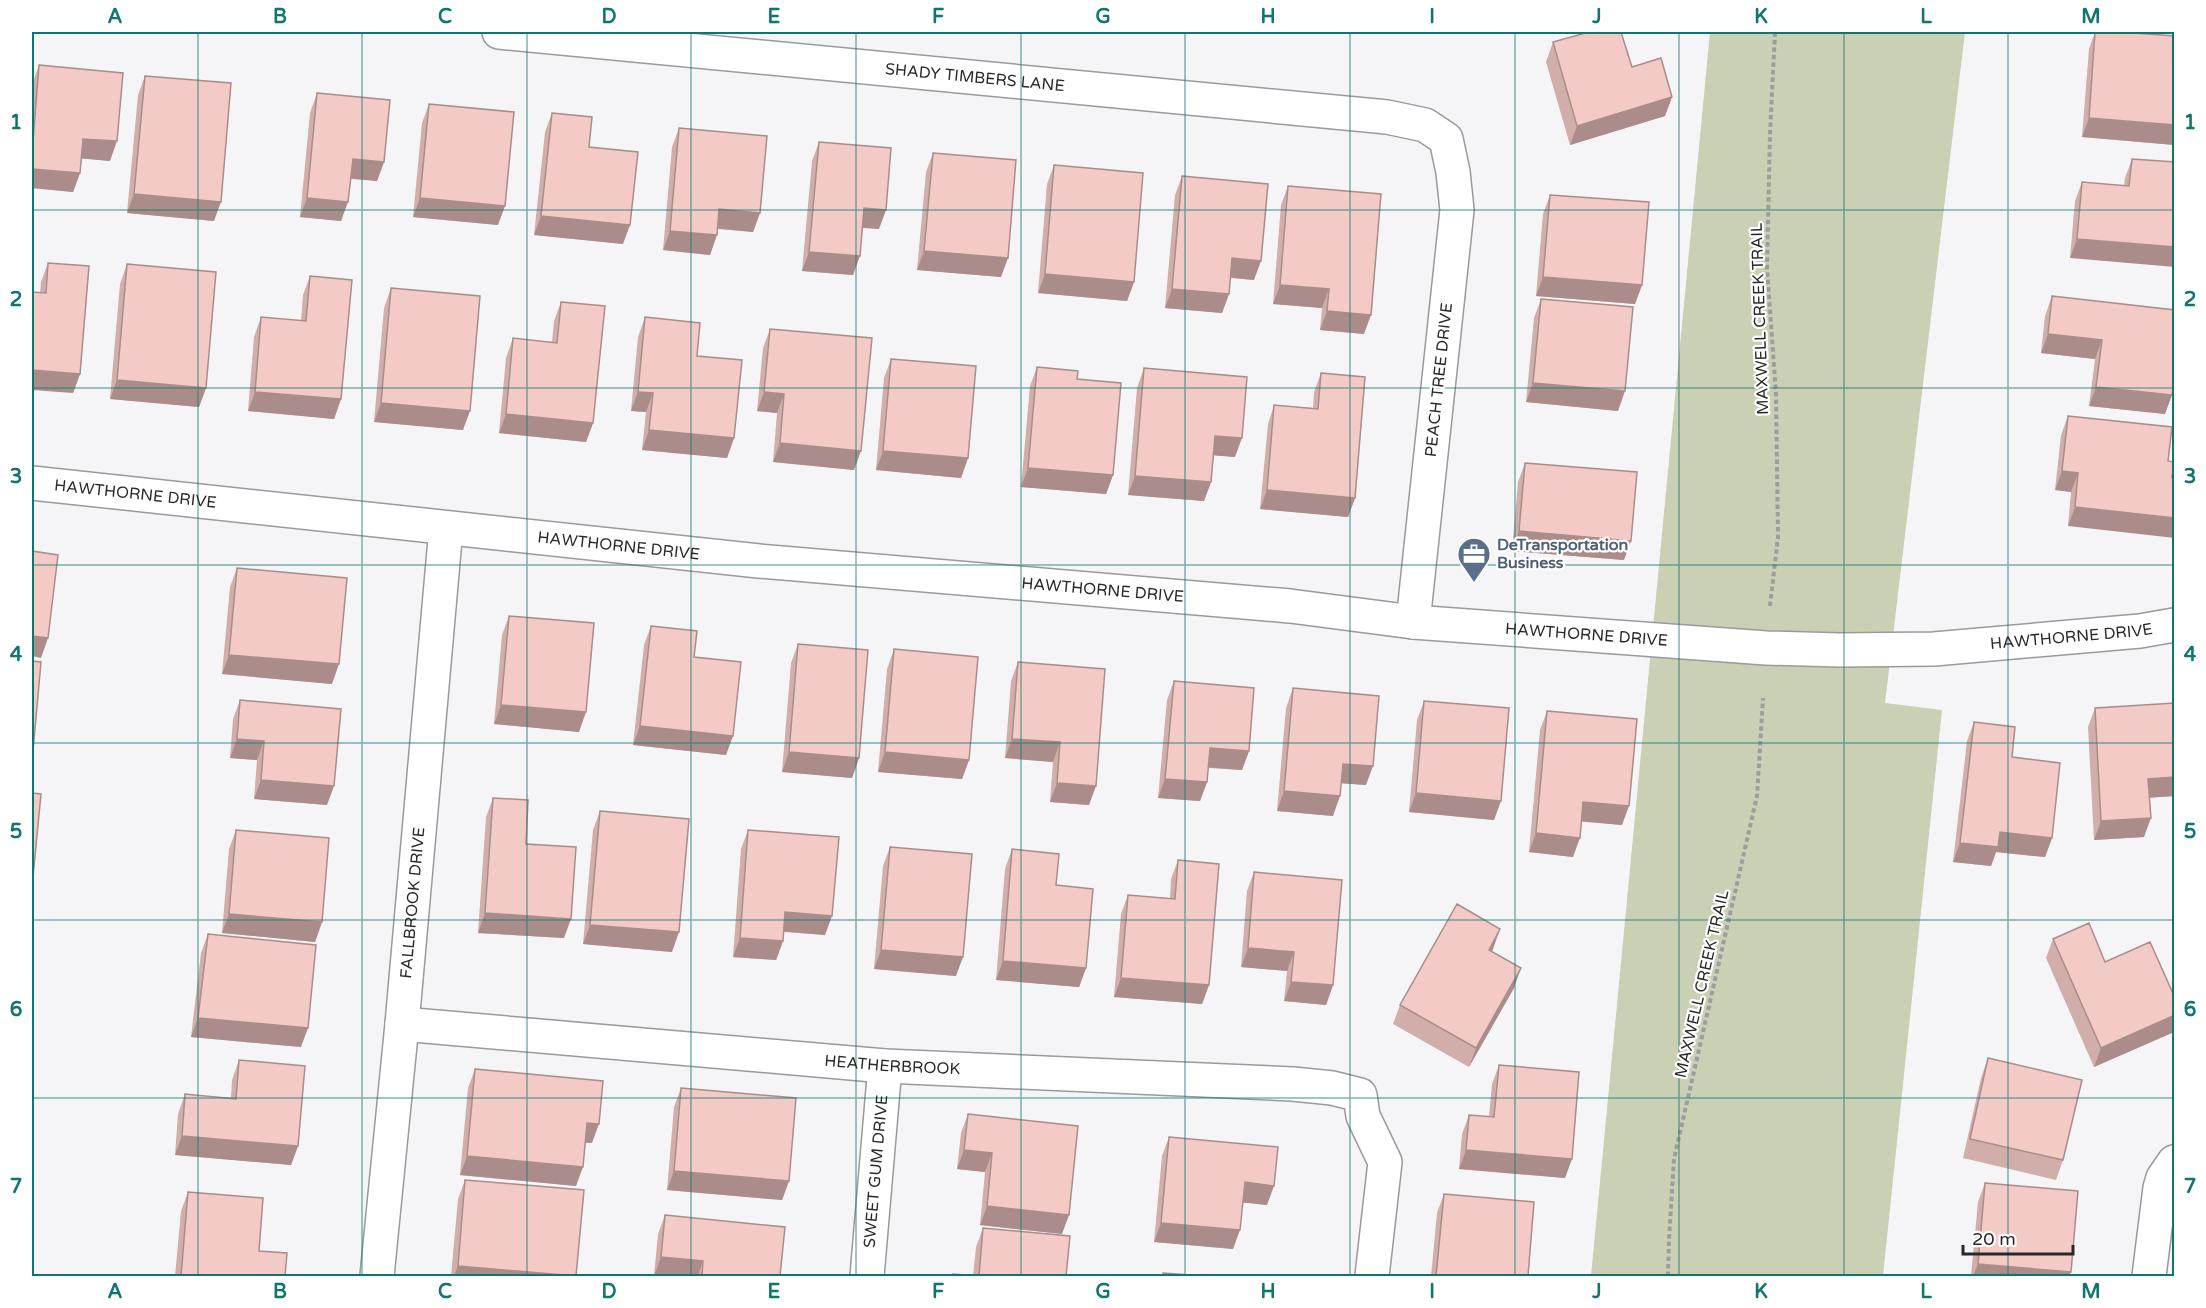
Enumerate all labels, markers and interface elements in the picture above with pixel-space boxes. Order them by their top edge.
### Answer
text: A [108,5,123,29]
text: B [273,5,287,29]
text: C [438,5,452,29]
text: D [601,5,617,29]
text: E [768,5,781,29]
text: F [932,5,944,29]
text: G [1095,5,1111,29]
text: H [1260,5,1276,29]
text: I [1429,5,1435,29]
text: J [1591,5,1602,29]
text: K [1754,5,1768,29]
text: L [1920,5,1932,29]
text: M [2081,5,2101,29]
street label: SHADY TIMBERS LANE [884,59,1065,96]
text: 1 [10,111,22,135]
text: 1 [2184,111,2196,135]
street label: MAXWELL CREEK TRAIL [1747,223,1773,415]
text: 2 [10,288,22,312]
text: 2 [2184,288,2196,312]
street label: PEACH TREE DRIVE [1421,302,1457,458]
text: 3 [10,465,22,489]
text: 3 [2184,465,2196,489]
street label: HAWTHORNE DRIVE [53,475,218,513]
street label: HAWTHORNE DRIVE [537,527,701,565]
place label: DeTransportation Business [1497,535,1628,573]
office icon: DeTransportation Business [1456,536,1492,583]
street label: HAWTHORNE DRIVE [1021,573,1185,607]
street label: HAWTHORNE DRIVE [1504,619,1668,651]
street label: HAWTHORNE DRIVE [1989,619,2154,654]
text: 4 [10,643,23,667]
text: 4 [2184,643,2197,667]
text: 5 [10,820,22,844]
text: 5 [2184,820,2196,844]
street label: FALLBROOK DRIVE [396,826,429,979]
street label: MAXWELL CREEK TRAIL [1671,888,1733,1080]
text: 6 [10,998,22,1022]
text: 6 [2184,998,2196,1022]
street label: HEATHERBROOK [824,1051,961,1079]
street label: SWEET GUM DRIVE [859,1094,892,1249]
text: 7 [10,1175,22,1199]
text: 7 [2184,1175,2196,1199]
scale bar [1963,1218,2072,1256]
text: 20 m [1972,1228,2016,1250]
text: A [108,1280,123,1304]
text: B [273,1280,287,1304]
text: C [438,1280,452,1304]
text: D [601,1280,617,1304]
text: E [768,1280,781,1304]
text: F [932,1280,944,1304]
text: G [1095,1280,1111,1304]
text: H [1260,1280,1276,1304]
text: I [1429,1280,1435,1304]
text: J [1591,1280,1602,1304]
text: K [1754,1280,1768,1304]
text: L [1920,1280,1932,1304]
text: M [2081,1280,2101,1304]

